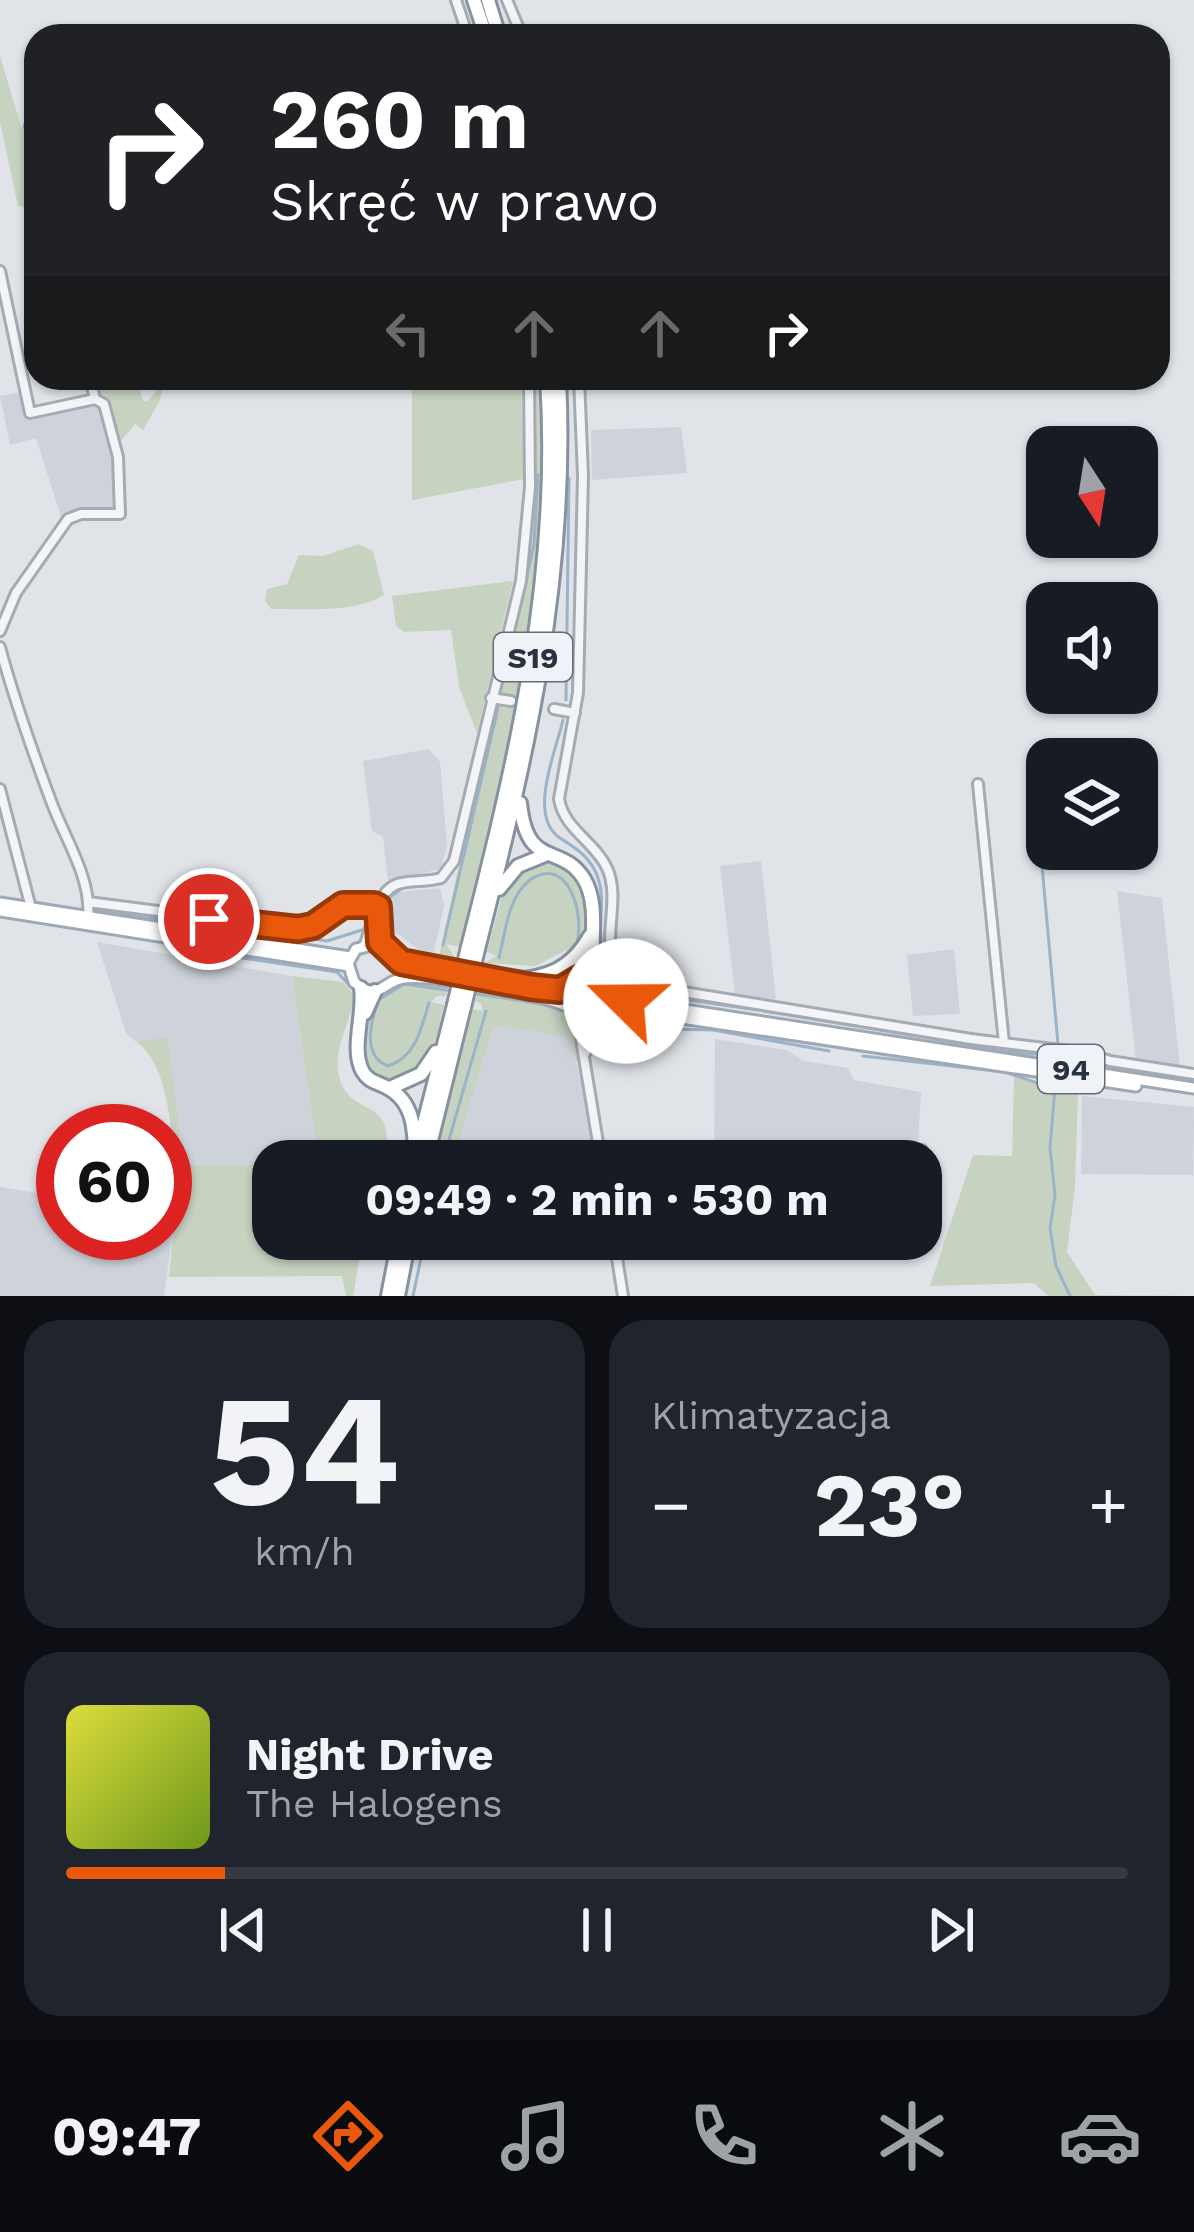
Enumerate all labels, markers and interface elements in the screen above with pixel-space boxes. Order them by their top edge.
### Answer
text: 260 m [270,70,529,168]
icon: right [72,72,228,228]
text: Skręć w prawo [270,170,659,233]
icon: left [375,300,441,366]
icon: ahead [501,300,567,366]
icon: ahead [627,300,693,366]
icon: right [753,300,819,366]
north arrow [1026,426,1158,558]
map controls [1026,426,1158,870]
button: sound [1026,582,1158,714]
road number: S19 [494,633,572,681]
button: layers [1026,738,1158,870]
pin [158,868,260,970]
icon: arrive [176,886,242,952]
position arrow [563,938,689,1064]
road number: 94 [1038,1045,1104,1093]
speed limit sign: 60 [36,1104,192,1260]
text: 09:49 · 2 min · 530 m [365,1173,829,1226]
text: 54 [209,1359,400,1542]
text: Klimatyzacja [651,1393,891,1438]
text: 23° [814,1452,965,1558]
text: − [651,1467,691,1544]
text: + [1088,1467,1128,1544]
text: km/h [254,1529,355,1574]
text: Night Drive [246,1728,494,1781]
text: The Halogens [246,1781,502,1826]
icon: previous [210,1897,276,1963]
icon: pause [564,1897,630,1963]
icon: next [918,1897,984,1963]
icon: directions [306,2094,390,2178]
icon: music [494,2094,578,2178]
icon: phone [682,2094,766,2178]
icon: climate [870,2094,954,2178]
icon: car [1058,2094,1142,2178]
text: 09:47 [52,2105,201,2168]

